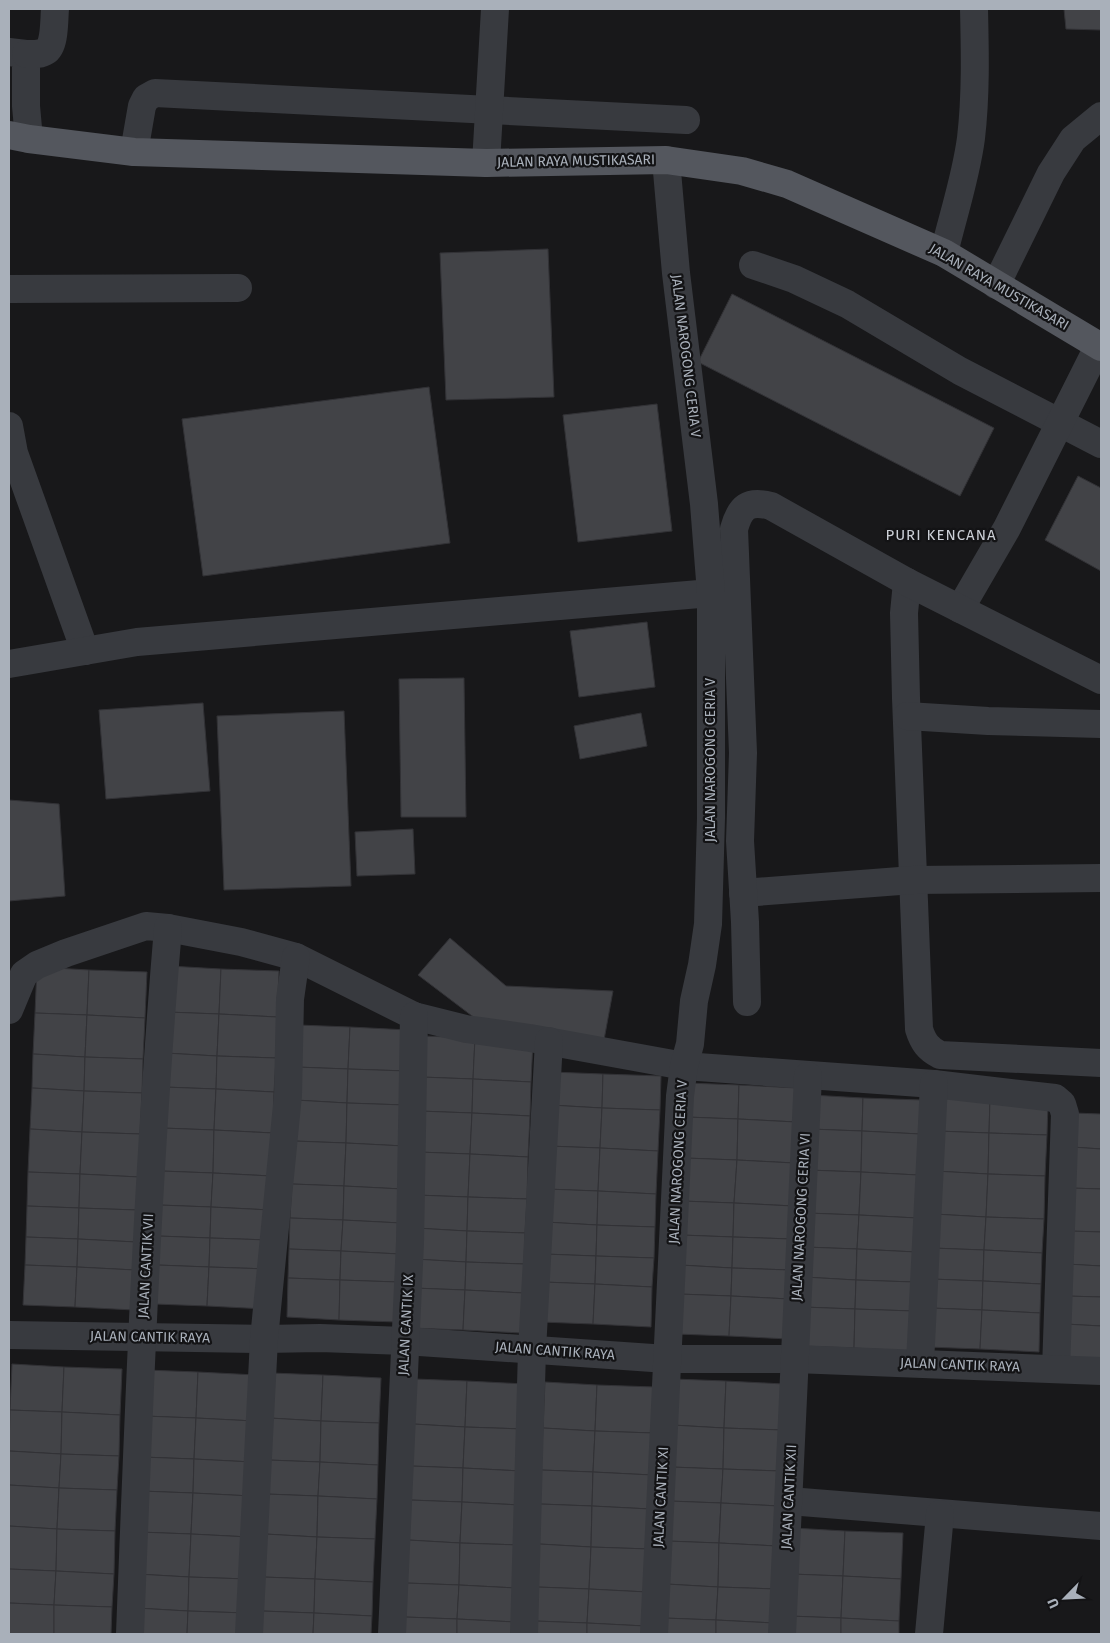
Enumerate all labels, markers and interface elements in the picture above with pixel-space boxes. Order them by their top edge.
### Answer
street label: JALAN RAYA MUSTIKASARI [497,151,655,171]
street label: JALAN RAYA MUSTIKASARI [926,240,1072,334]
street label: JALAN NAROGONG CERIA V [668,273,704,439]
district label: PURI KENCANA [885,526,997,544]
street label: JALAN NAROGONG CERIA V [702,678,719,842]
street label: JALAN NAROGONG CERIA V [665,1079,691,1244]
street label: JALAN NAROGONG CERIA VI [788,1132,814,1302]
street label: JALAN CANTIK VII [135,1213,157,1319]
street label: JALAN CANTIK IX [395,1274,417,1376]
street label: JALAN CANTIK RAYA [90,1327,210,1347]
street label: JALAN CANTIK RAYA [494,1338,616,1364]
street label: JALAN CANTIK RAYA [900,1354,1020,1376]
street label: JALAN CANTIK XII [778,1444,800,1550]
street label: JALAN CANTIK XI [650,1446,672,1548]
north arrow [1040,1573,1090,1623]
text: U [1044,1595,1063,1611]

